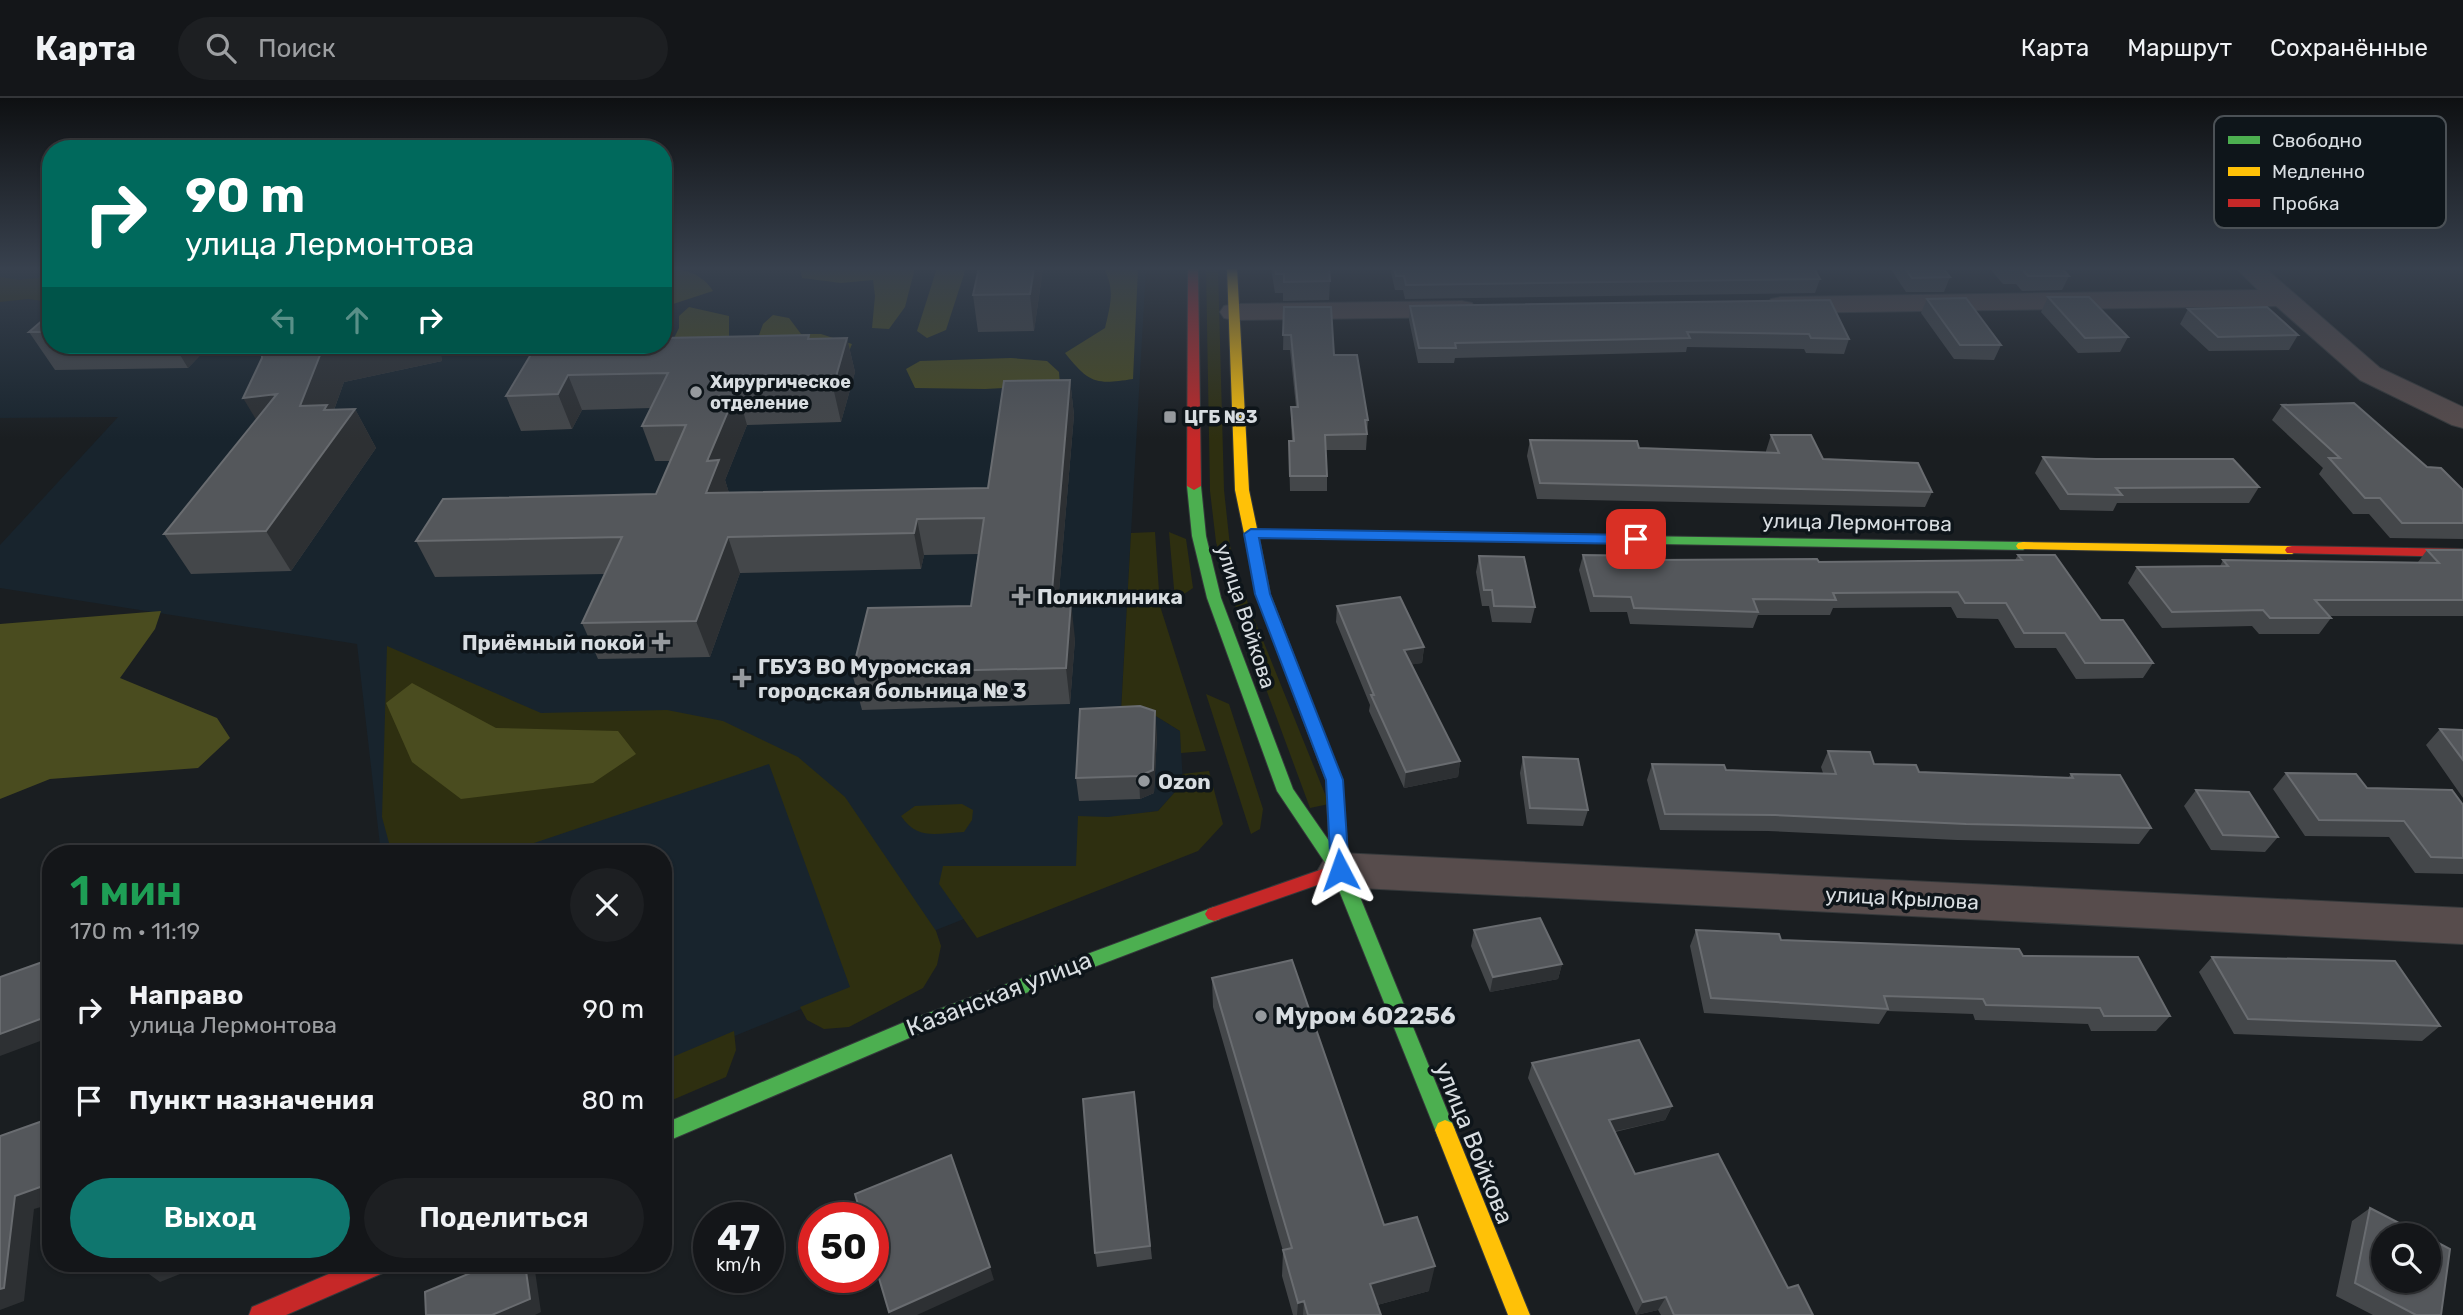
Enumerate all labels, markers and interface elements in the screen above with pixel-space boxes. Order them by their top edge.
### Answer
search box [178,17,668,80]
text: Карта [35,29,136,68]
icon: search [202,29,240,67]
text: Поиск [258,33,336,64]
text: Карта [2021,34,2089,62]
text: Маршрут [2127,34,2232,62]
text: Сохранённые [2270,34,2428,62]
legend [2214,116,2446,228]
text: Свободно [2272,129,2362,152]
text: Медленно [2272,160,2365,183]
text: 90 m [185,166,305,224]
icon: right [70,168,161,259]
text: Пробка [2272,192,2340,215]
text: улица Лермонтова [185,225,474,263]
icon: left [265,301,303,339]
icon: ahead [338,301,376,339]
icon: right [411,301,449,339]
place label: Хирургическое отделение [710,371,851,414]
marker: Хирургическое отделение [688,384,704,400]
place label: ЦГБ №3 [1184,406,1258,428]
marker: ЦГБ №3 [1162,409,1178,425]
street label: улица Лермонтова [1762,508,1952,536]
pin [1606,509,1666,569]
icon: arrive [1617,520,1655,558]
street label: улица Войкова [1211,541,1281,691]
place label: Поликлиника [1037,584,1183,609]
marker: Поликлиника [1011,586,1031,606]
place label: Приёмный покой [462,630,645,655]
marker: Приёмный покой [651,632,671,652]
place label: ГБУЗ ВО Муромская городская больница № 3 [758,654,1027,703]
marker: ГБУЗ ВО Муромская городская больница № 3 [732,668,752,688]
place label: Ozon [1158,769,1211,794]
marker: Ozon [1136,773,1152,789]
position arrow [1303,833,1377,907]
text: 1 мин [70,866,182,916]
button: close [570,868,644,942]
street label: улица Крылова [1824,881,1980,915]
text: 170 m · 11:19 [70,917,200,945]
street label: Казанская улица [902,946,1096,1042]
text: Направо [129,980,243,1011]
icon: right [70,991,108,1029]
text: 90 m [583,994,644,1025]
place label: Муром 602256 [1275,1002,1456,1030]
marker: Муром 602256 [1253,1008,1269,1024]
text: улица Лермонтова [129,1011,337,1039]
street label: улица Войкова [1429,1058,1519,1228]
icon: arrive [70,1082,108,1120]
text: Пункт назначения [129,1085,374,1116]
text: 80 m [581,1085,644,1116]
button: Выход [70,1178,350,1258]
button: Поделиться [364,1178,644,1258]
speed limit sign: 50 [798,1202,889,1293]
text: 47 [717,1217,760,1259]
map controls [2371,1223,2441,1293]
button: search [2371,1223,2441,1293]
text: km/h [716,1254,761,1276]

